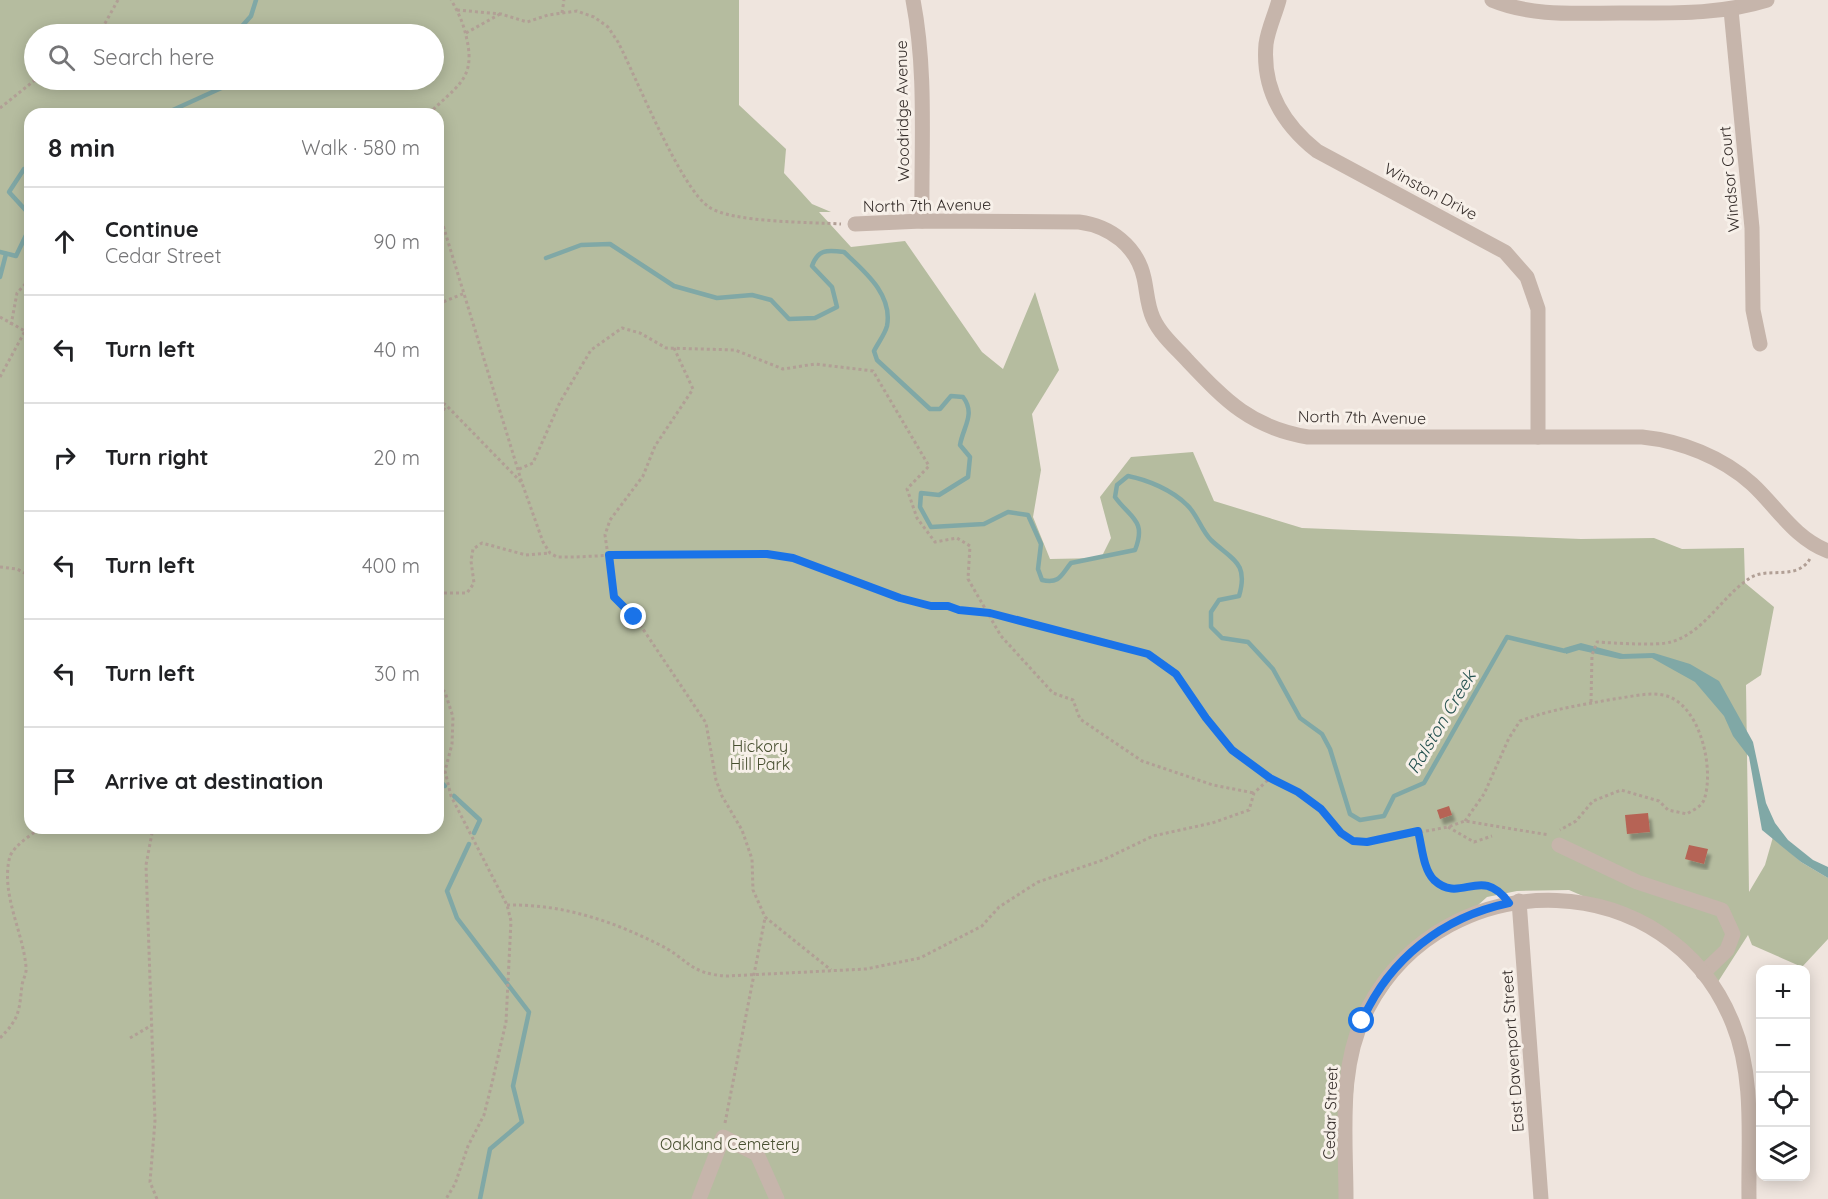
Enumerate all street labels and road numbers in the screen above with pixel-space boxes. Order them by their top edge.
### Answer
street label: Woodridge Avenue [891,40,913,182]
street label: Windsor Court [1714,125,1744,233]
street label: Winston Drive [1381,158,1481,224]
street label: North 7th Avenue [863,194,991,216]
street label: North 7th Avenue [1298,406,1426,428]
street label: East Davenport Street [1496,969,1528,1133]
street label: Cedar Street [1318,1066,1342,1160]

